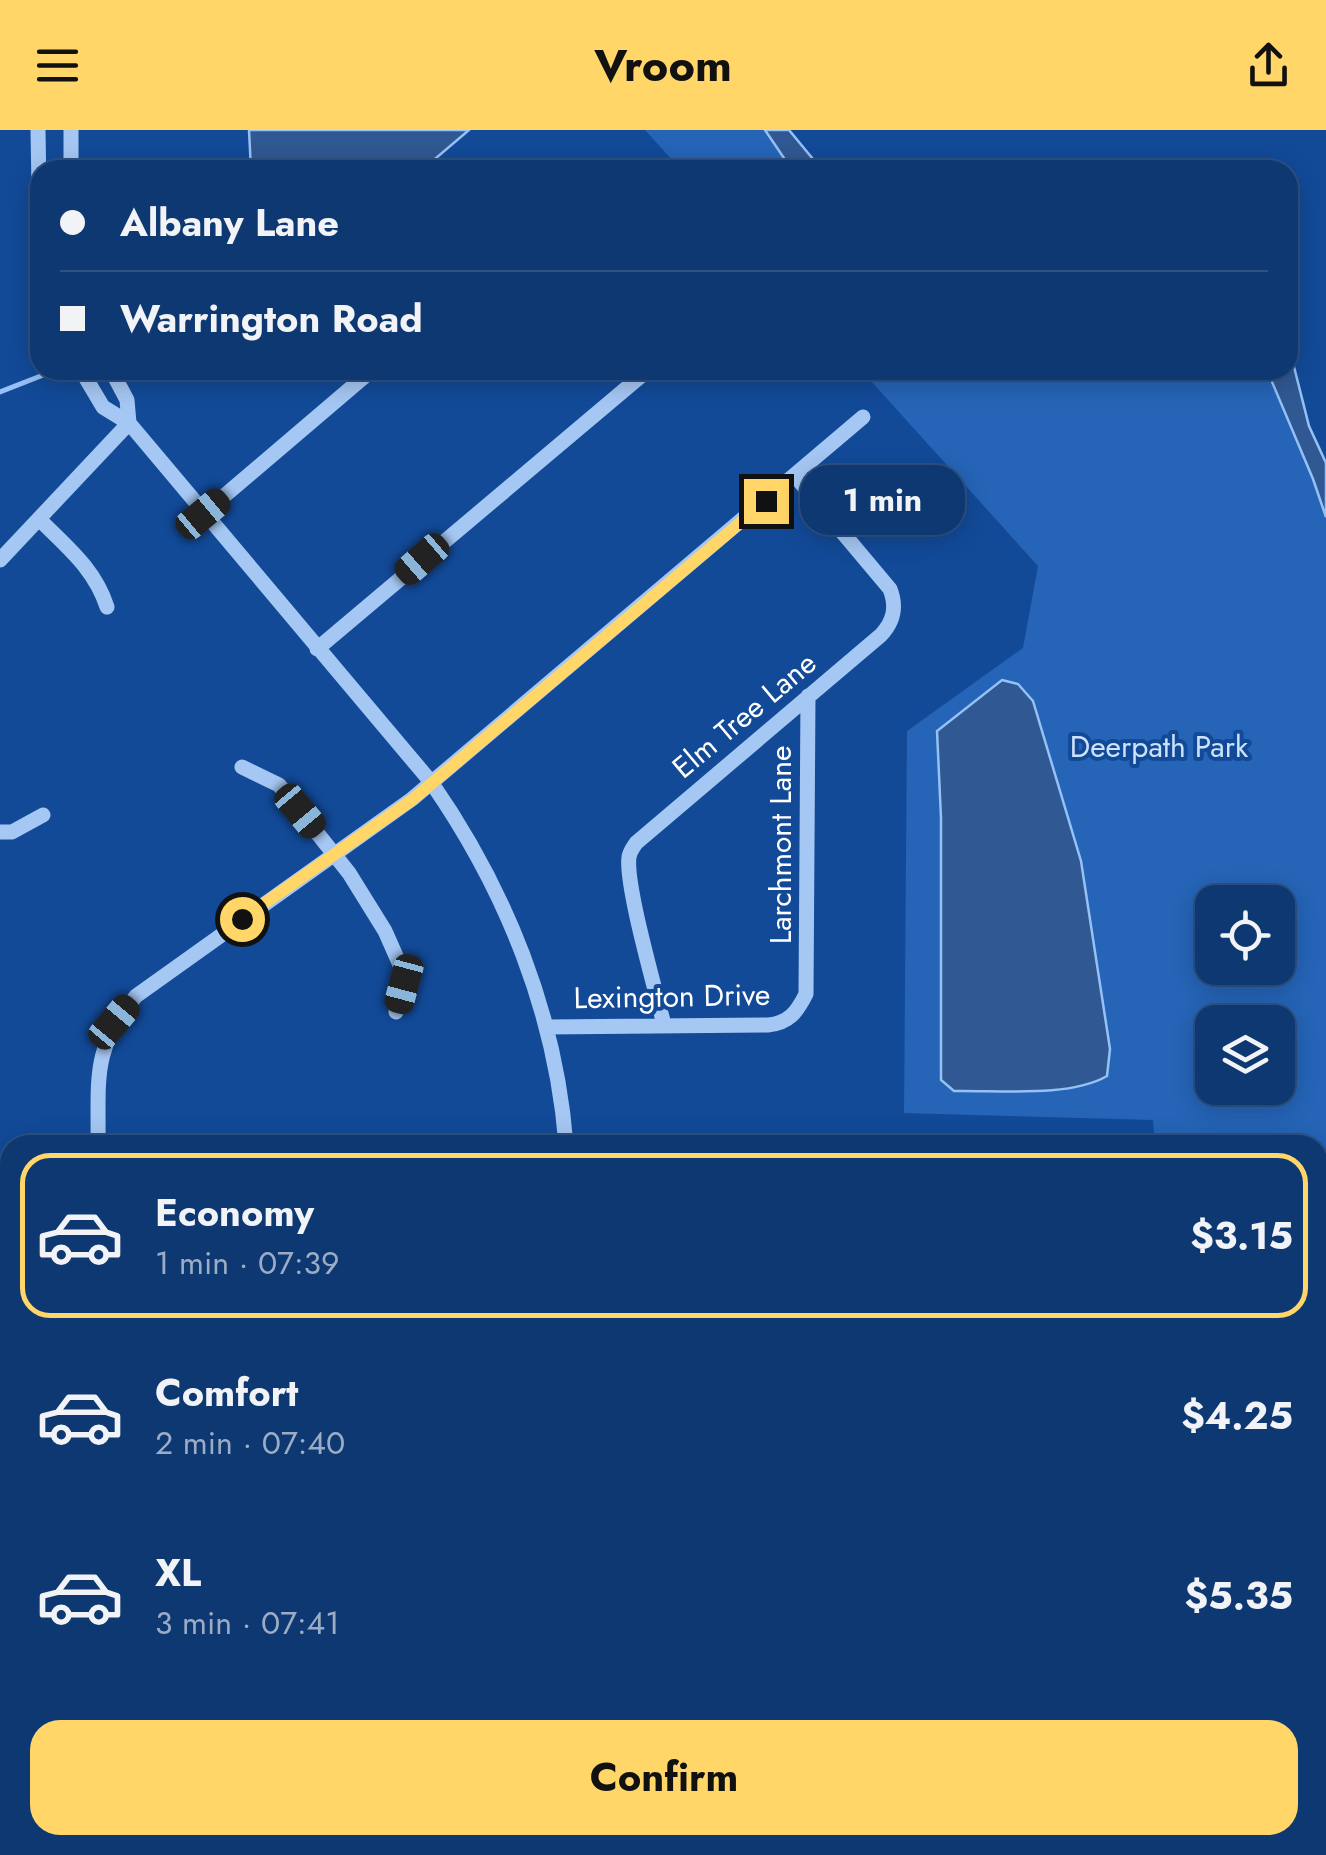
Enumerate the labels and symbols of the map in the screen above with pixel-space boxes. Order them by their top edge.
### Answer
callout: 1 min [801,466,966,536]
route end [744,479,789,524]
car [170,483,236,545]
car [390,528,454,590]
street label: Elm Tree Lane [663,642,825,788]
park label: Deerpath Park [1070,725,1249,768]
street label: Larchmont Lane [759,746,802,944]
car [269,778,331,844]
route start [220,897,265,942]
car [382,951,426,1017]
street label: Lexington Drive [573,973,771,1019]
car [83,989,145,1055]

